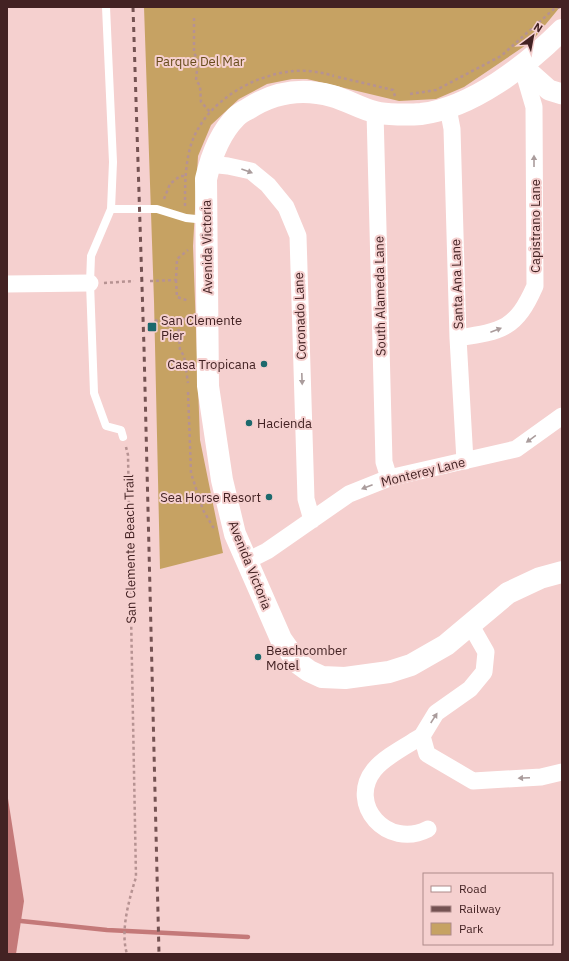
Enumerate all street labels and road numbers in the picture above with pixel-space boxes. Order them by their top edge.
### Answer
street label: Capistrano Lane [527,179,544,273]
street label: Avenida Victoria [198,200,216,294]
street label: South Alameda Lane [370,236,390,356]
street label: Santa Ana Lane [447,239,467,329]
street label: Coronado Lane [290,272,310,360]
street label: Monterey Lane [379,453,467,491]
street label: San Clemente Beach Trail [120,474,140,624]
street label: Avenida Victoria [224,518,276,612]

